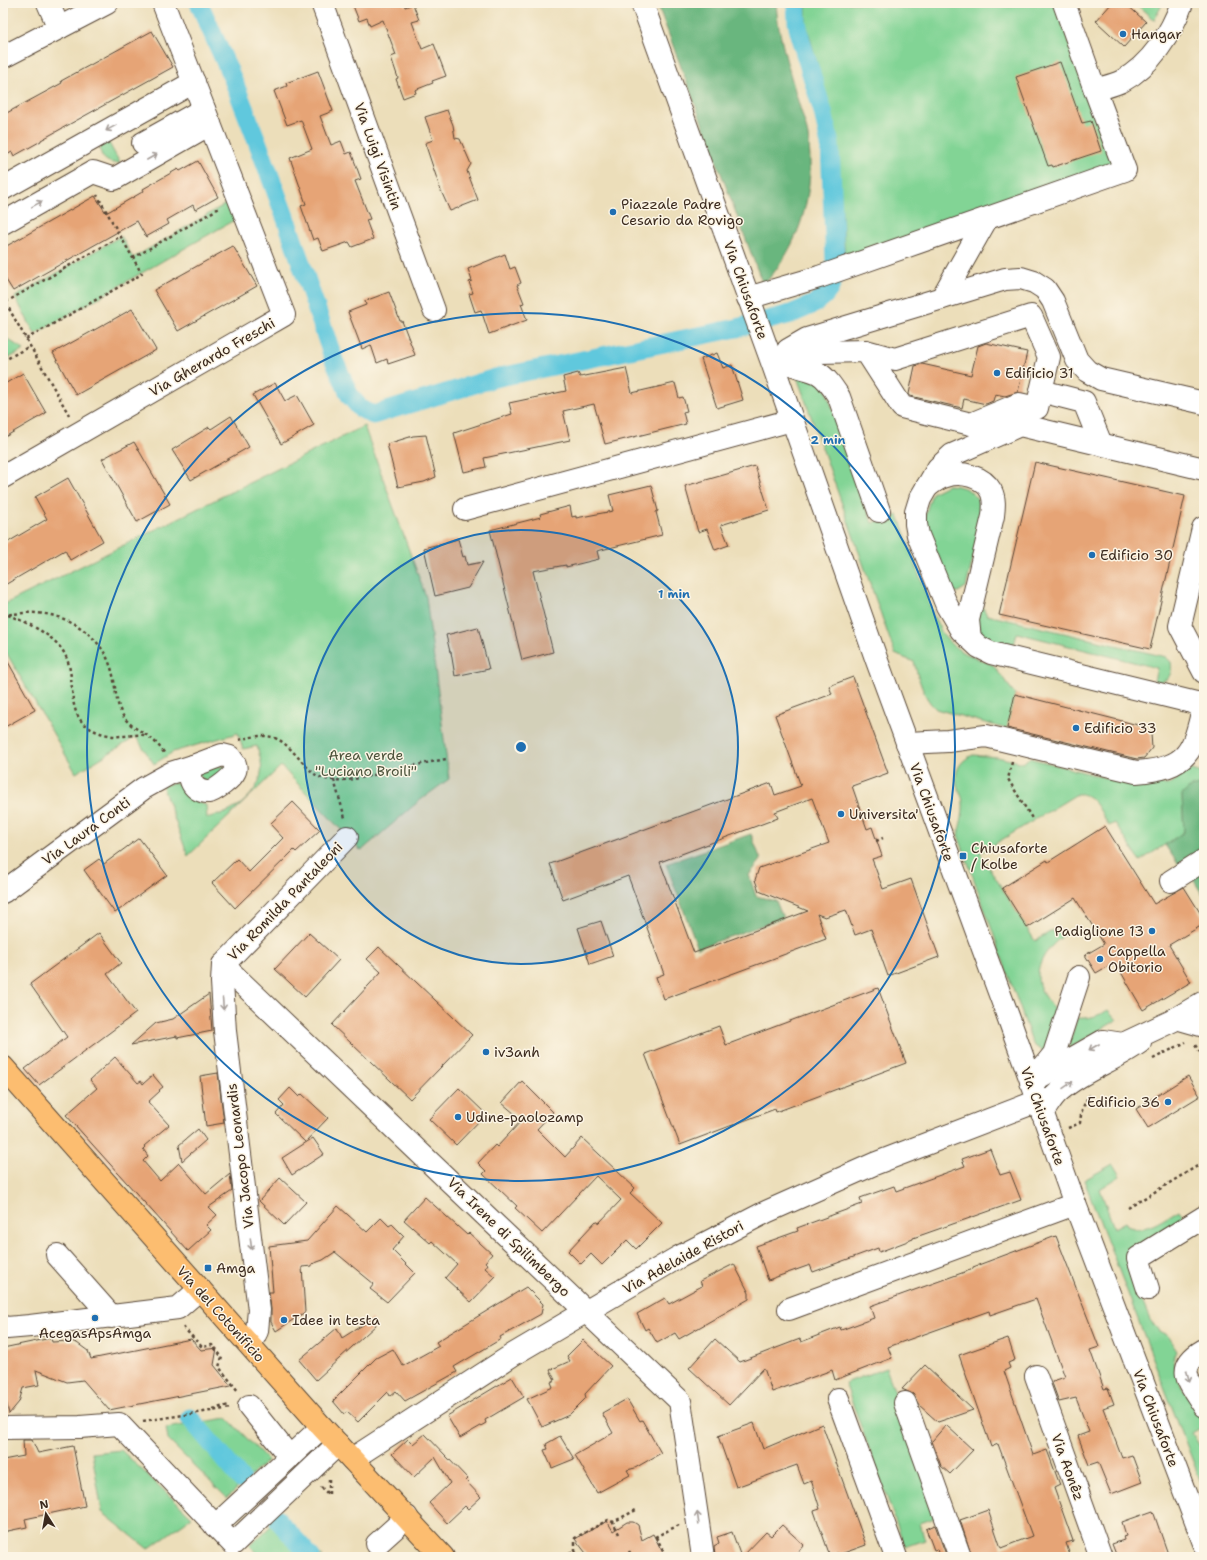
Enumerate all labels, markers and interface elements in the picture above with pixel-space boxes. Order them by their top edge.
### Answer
place label: Hangar [1131,25,1182,43]
marker: Hangar [1118,29,1128,39]
street label: Via Luigi Visintin [350,100,406,213]
one-way arrow [105,125,117,132]
one-way arrow [146,153,158,161]
place label: Piazzale Padre Cesario da Rovigo [621,195,743,229]
one-way arrow [31,200,43,207]
marker: Piazzale Padre Cesario da Rovigo [608,207,618,217]
street label: Via Chiusaforte [720,238,772,342]
street label: Via Gherardo Freschi [146,314,278,400]
place label: Edificio 31 [1005,364,1074,382]
marker: Edificio 31 [992,368,1002,378]
text: 2 min [811,432,846,448]
place label: Edificio 30 [1100,546,1173,564]
marker: Edificio 30 [1087,550,1097,560]
text: 1 min [658,586,690,602]
place label: Edificio 33 [1084,719,1156,737]
marker: Edificio 33 [1071,723,1081,733]
centre of rings [514,740,528,754]
park label: Area verde "Luciano Broili" [315,746,417,780]
street label: Via Chiusaforte [906,760,958,864]
street label: Via Laura Conti [38,793,134,869]
place label: Universita' [849,805,919,823]
marker: Universita' [836,809,846,819]
street label: Via Romilda Pantaleoni [224,838,346,964]
place label: Chiusaforte / Kolbe [971,839,1048,873]
marker: Chiusaforte / Kolbe [958,851,968,861]
place label: Padiglione 13 [1054,922,1144,940]
marker: Padiglione 13 [1147,926,1157,936]
place label: Cappella Obitorio [1108,942,1166,976]
marker: Cappella Obitorio [1095,954,1105,964]
one-way arrow [220,997,227,1010]
place label: iv3anh [494,1043,540,1061]
one-way arrow [1088,1043,1100,1051]
marker: iv3anh [481,1047,491,1057]
street label: Via Chiusaforte [1017,1064,1069,1168]
one-way arrow [1063,1081,1074,1089]
street label: Via Jacopo Leonardis [222,1082,258,1230]
place label: Edificio 36 [1087,1093,1160,1111]
marker: Edificio 36 [1163,1097,1173,1107]
place label: Udine-paolozamp [466,1108,584,1126]
marker: Udine-paolozamp [453,1112,463,1122]
street label: Via Irene di Spilimbergo [444,1174,574,1300]
street label: Via Adelaide Ristori [619,1216,747,1298]
one-way arrow [247,1237,255,1250]
place label: Amga [216,1259,256,1277]
street label: Via del Cotonificio [173,1262,269,1366]
marker: Amga [203,1263,213,1273]
place label: Idee in testa [292,1311,380,1329]
marker: AcegasApsAmga [90,1313,100,1323]
marker: Idee in testa [279,1315,289,1325]
place label: AcegasApsAmga [39,1324,152,1342]
street label: Via Chiusaforte [1129,1366,1183,1470]
one-way arrow [1185,1369,1193,1382]
street label: Via Aonêz [1048,1431,1088,1503]
north arrow [26,1494,66,1534]
text: N [38,1496,50,1513]
one-way arrow [694,1512,702,1525]

